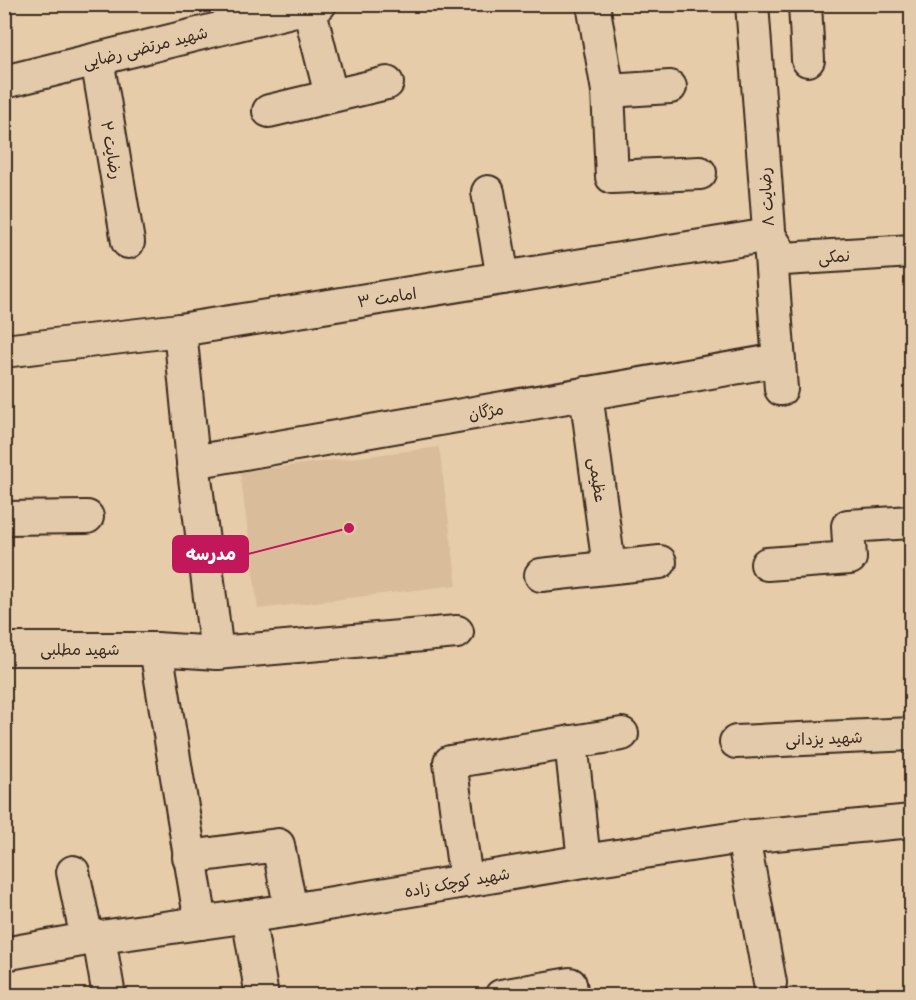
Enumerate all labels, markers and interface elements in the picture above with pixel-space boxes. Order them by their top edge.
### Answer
street label: شهید مرتضی رضایی [79,18,211,77]
street label: رضایت ۲ [92,119,131,182]
street label: رضایت ۸ [750,166,783,228]
street label: نمکی [817,241,851,272]
street label: امامت ۳ [355,279,419,316]
street label: مژگان [466,394,506,429]
street label: عظیمی [580,456,615,504]
callout: مدرسه [173,536,248,572]
text: مدرسه [186,538,236,570]
street label: شهید مطلبی [40,635,120,664]
street label: شهید یزدانی [785,723,863,754]
street label: شهید کوچک زاده [402,859,512,906]

